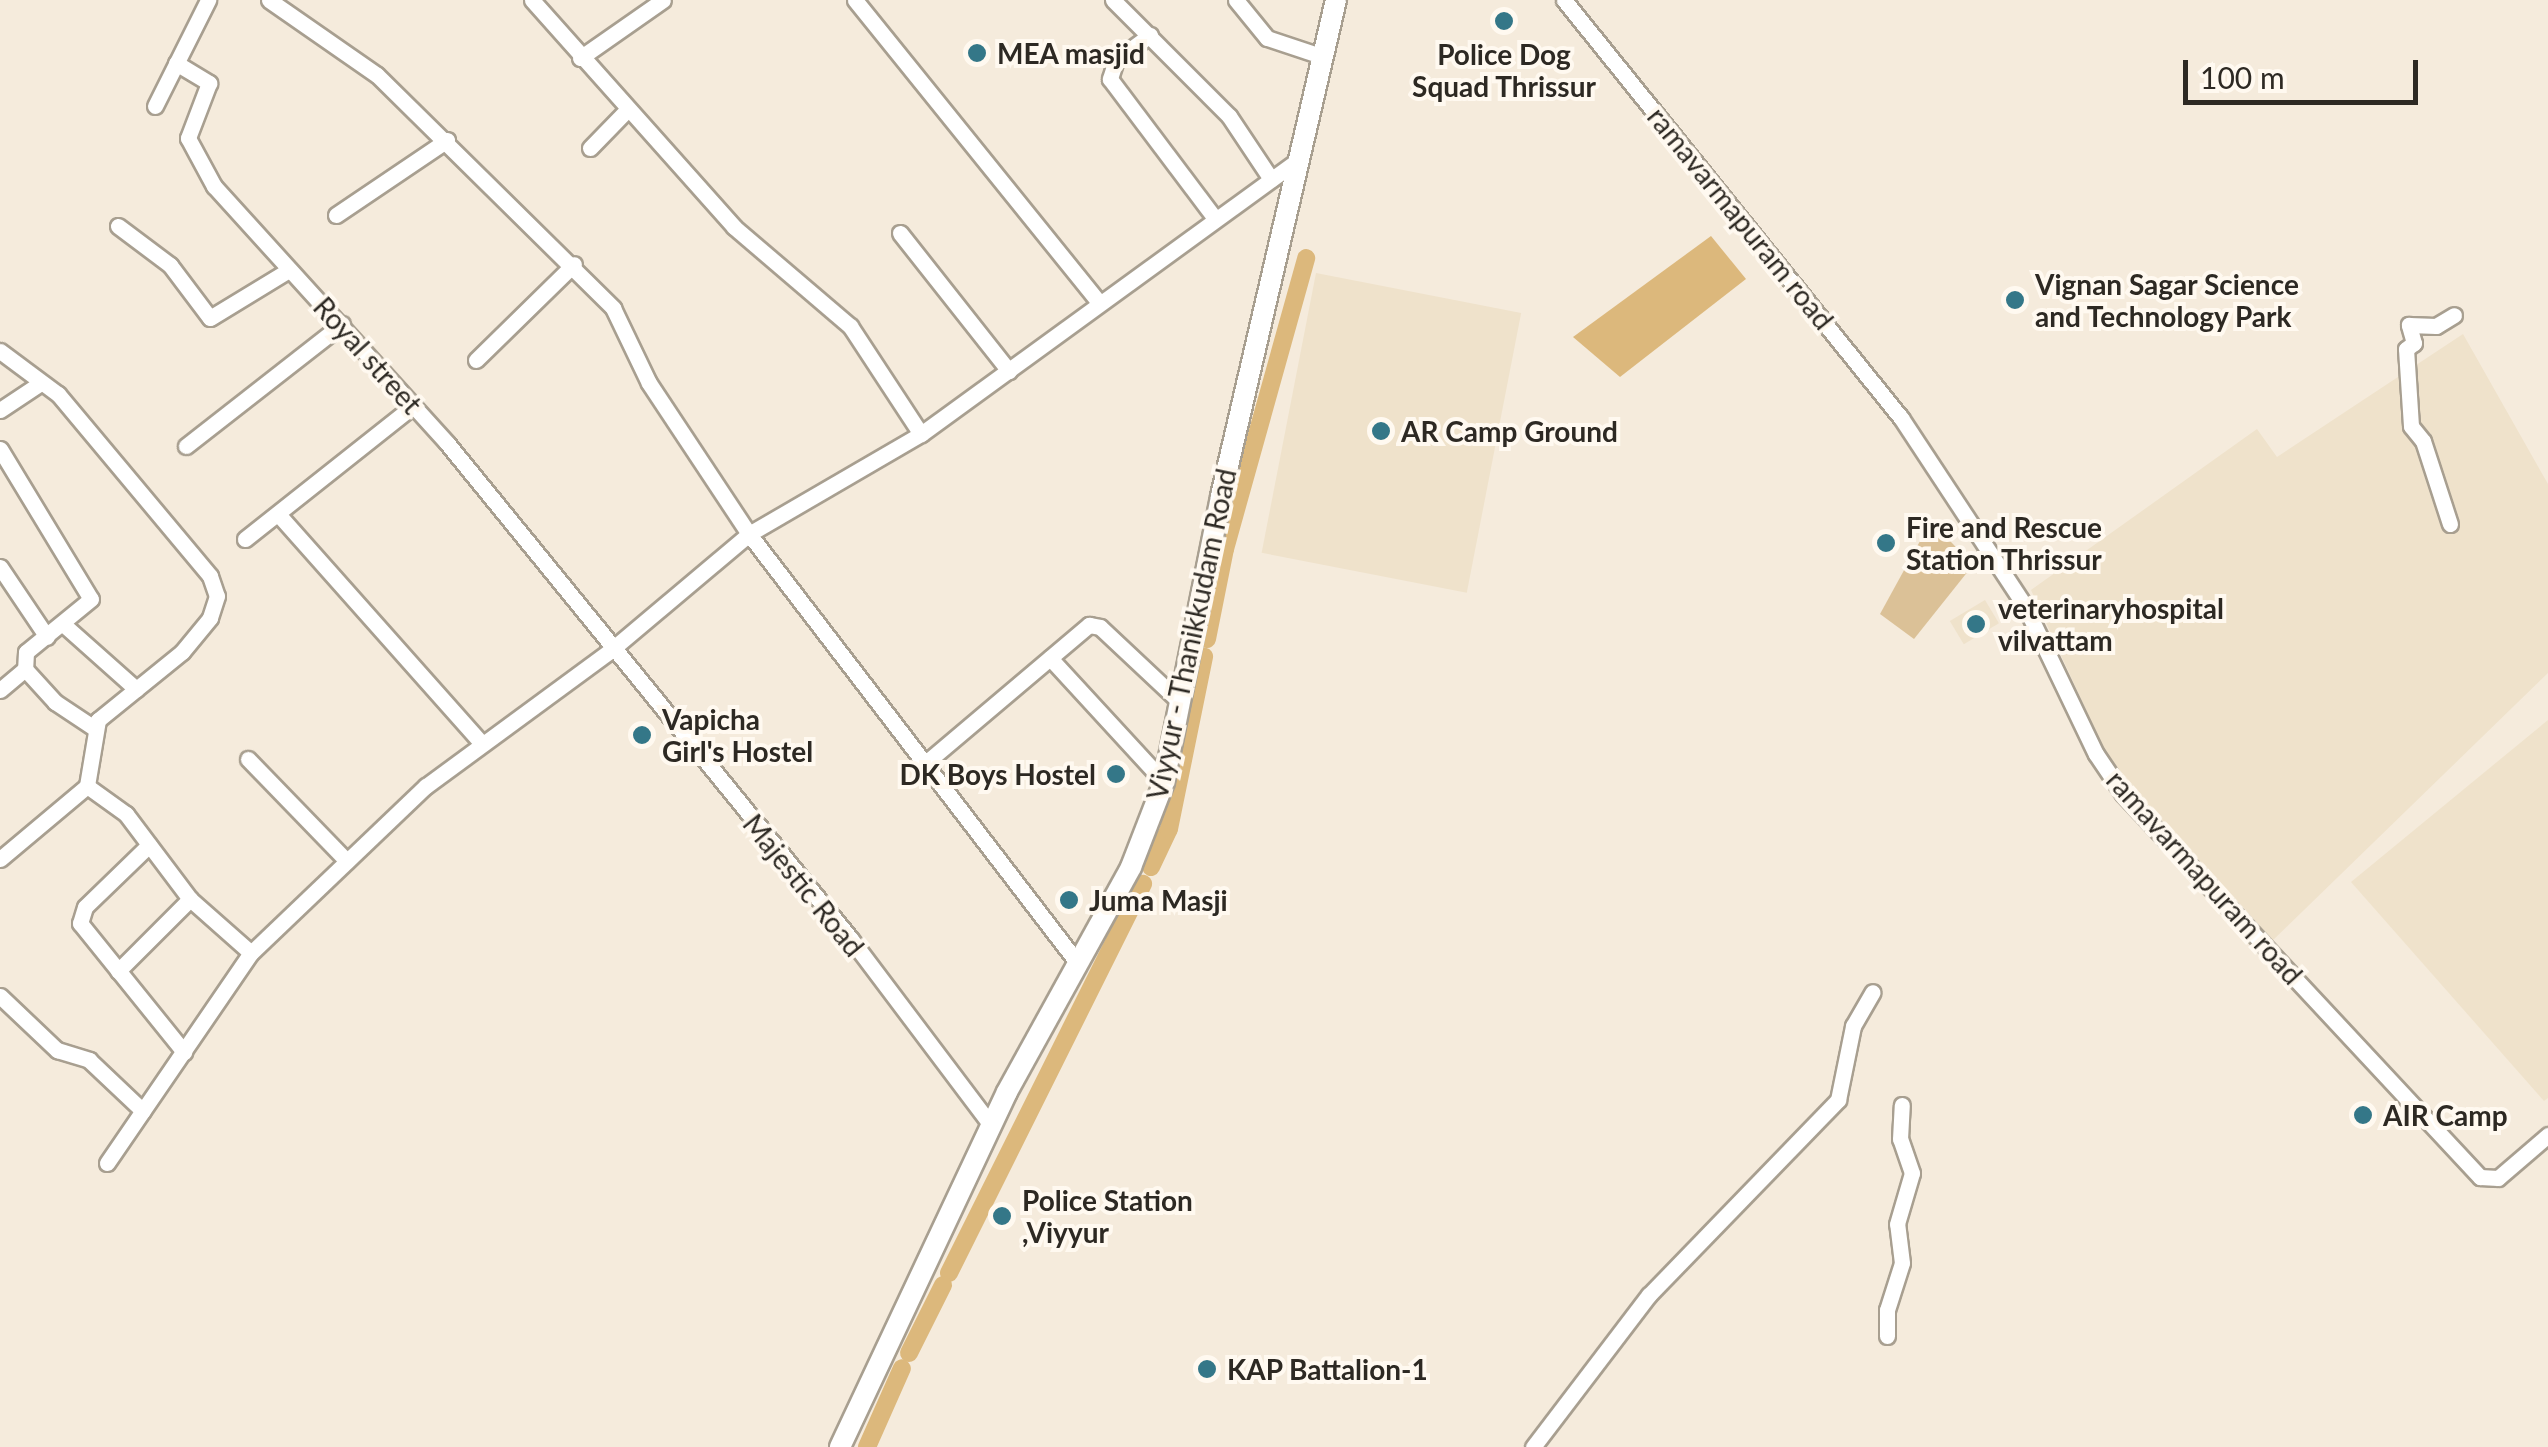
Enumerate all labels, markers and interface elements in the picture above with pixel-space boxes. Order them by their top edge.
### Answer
marker: Police Dog Squad Thrissur [1493,10,1515,32]
place label: MEA masjid [997,36,1146,70]
place label: Police Dog Squad Thrissur [1412,37,1596,103]
scale bar [2188,40,2423,102]
marker: MEA masjid [966,42,988,64]
text: 100 m [2200,59,2285,95]
street label: ramavarmapuram road [1641,100,1841,336]
place label: Vignan Sagar Science and Technology Park [2035,267,2299,333]
marker: Vignan Sagar Science and Technology Park [2004,289,2026,311]
street label: Royal street [307,290,429,420]
place label: AR Camp Ground [1401,414,1618,448]
marker: AR Camp Ground [1370,420,1392,442]
street label: Viyyur - Thanikkudam Road [1139,465,1243,803]
place label: Fire and Rescue Station Thrissur [1906,510,2103,576]
marker: Fire and Rescue Station Thrissur [1875,532,1897,554]
place label: veterinaryhospital vilvattam [1998,591,2224,657]
marker: veterinaryhospital vilvattam [1963,611,1989,637]
place label: Vapicha Girl's Hostel [662,702,813,768]
marker: Vapicha Girl's Hostel [631,724,653,746]
place label: DK Boys Hostel [900,757,1096,791]
marker: DK Boys Hostel [1105,763,1127,785]
street label: ramavarmapuram road [2100,763,2310,991]
street label: Majestic Road [737,807,871,963]
place label: Juma Masji [1089,883,1228,917]
marker: Juma Masji [1058,889,1080,911]
place label: AIR Camp [2383,1098,2508,1132]
marker: AIR Camp [2352,1104,2374,1126]
place label: Police Station ,Viyyur [1022,1183,1193,1249]
marker: Police Station ,Viyyur [991,1205,1013,1227]
place label: KAP Battalion-1 [1227,1352,1429,1386]
marker: KAP Battalion-1 [1196,1358,1218,1380]

